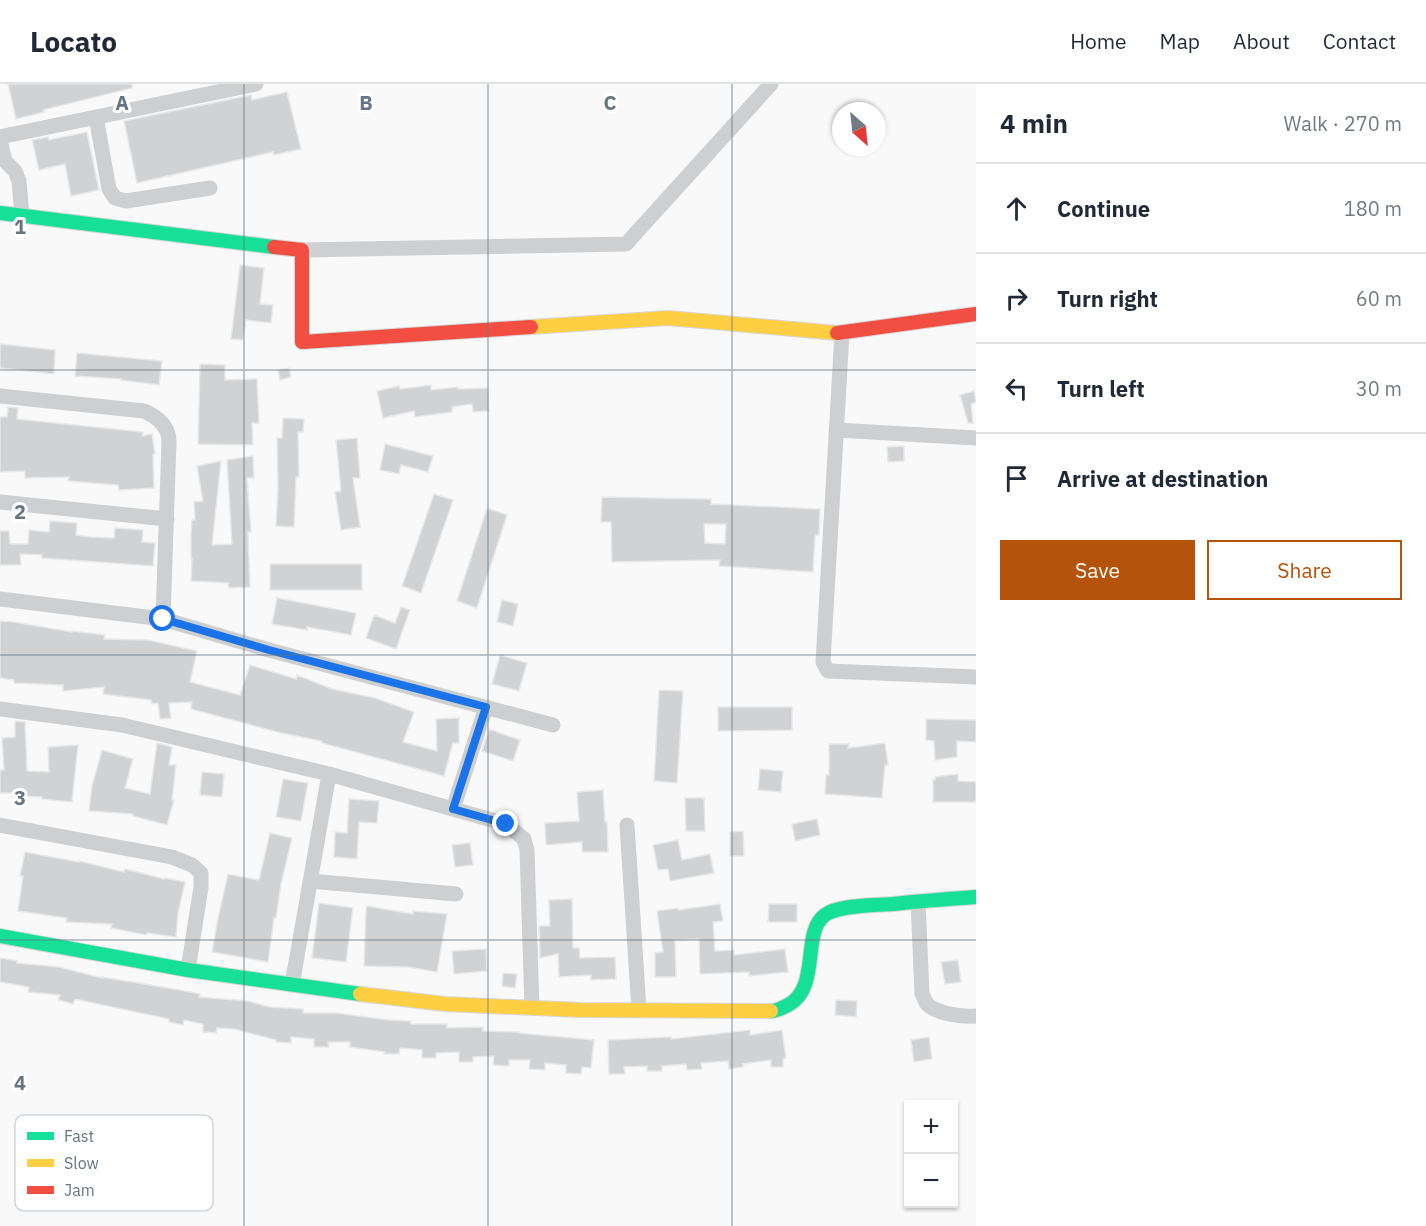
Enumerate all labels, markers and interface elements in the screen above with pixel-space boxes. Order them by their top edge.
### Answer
text: Locato [30,23,117,60]
text: Home [1070,27,1127,55]
text: Map [1160,27,1200,55]
text: About [1233,27,1290,55]
text: Contact [1323,27,1396,55]
text: A [115,89,129,116]
text: B [359,89,373,116]
text: C [603,89,617,116]
north arrow [832,102,886,156]
text: 4 min [1000,106,1068,140]
text: Walk · 270 m [1284,110,1402,137]
icon: ahead [1000,192,1033,225]
text: Continue [1057,194,1150,223]
text: 180 m [1344,195,1402,222]
text: 1 [14,213,26,240]
icon: right [1000,282,1033,315]
text: Turn right [1057,284,1158,313]
text: 60 m [1356,285,1402,312]
icon: left [1000,372,1033,405]
text: Turn left [1057,374,1145,403]
text: 30 m [1356,375,1402,402]
icon: arrive [1000,462,1033,495]
text: Arrive at destination [1057,464,1268,493]
text: 2 [14,498,26,525]
button: Save [1000,540,1195,600]
button: Share [1207,540,1402,600]
route start [149,605,175,631]
text: 3 [14,784,26,811]
route end [492,810,518,836]
text: 4 [14,1069,26,1096]
map controls [904,1100,958,1208]
button: + [904,1100,958,1154]
legend [15,1115,213,1211]
text: Fast [64,1126,94,1146]
text: Slow [64,1153,99,1173]
button: − [904,1154,958,1208]
text: Jam [64,1180,95,1200]

